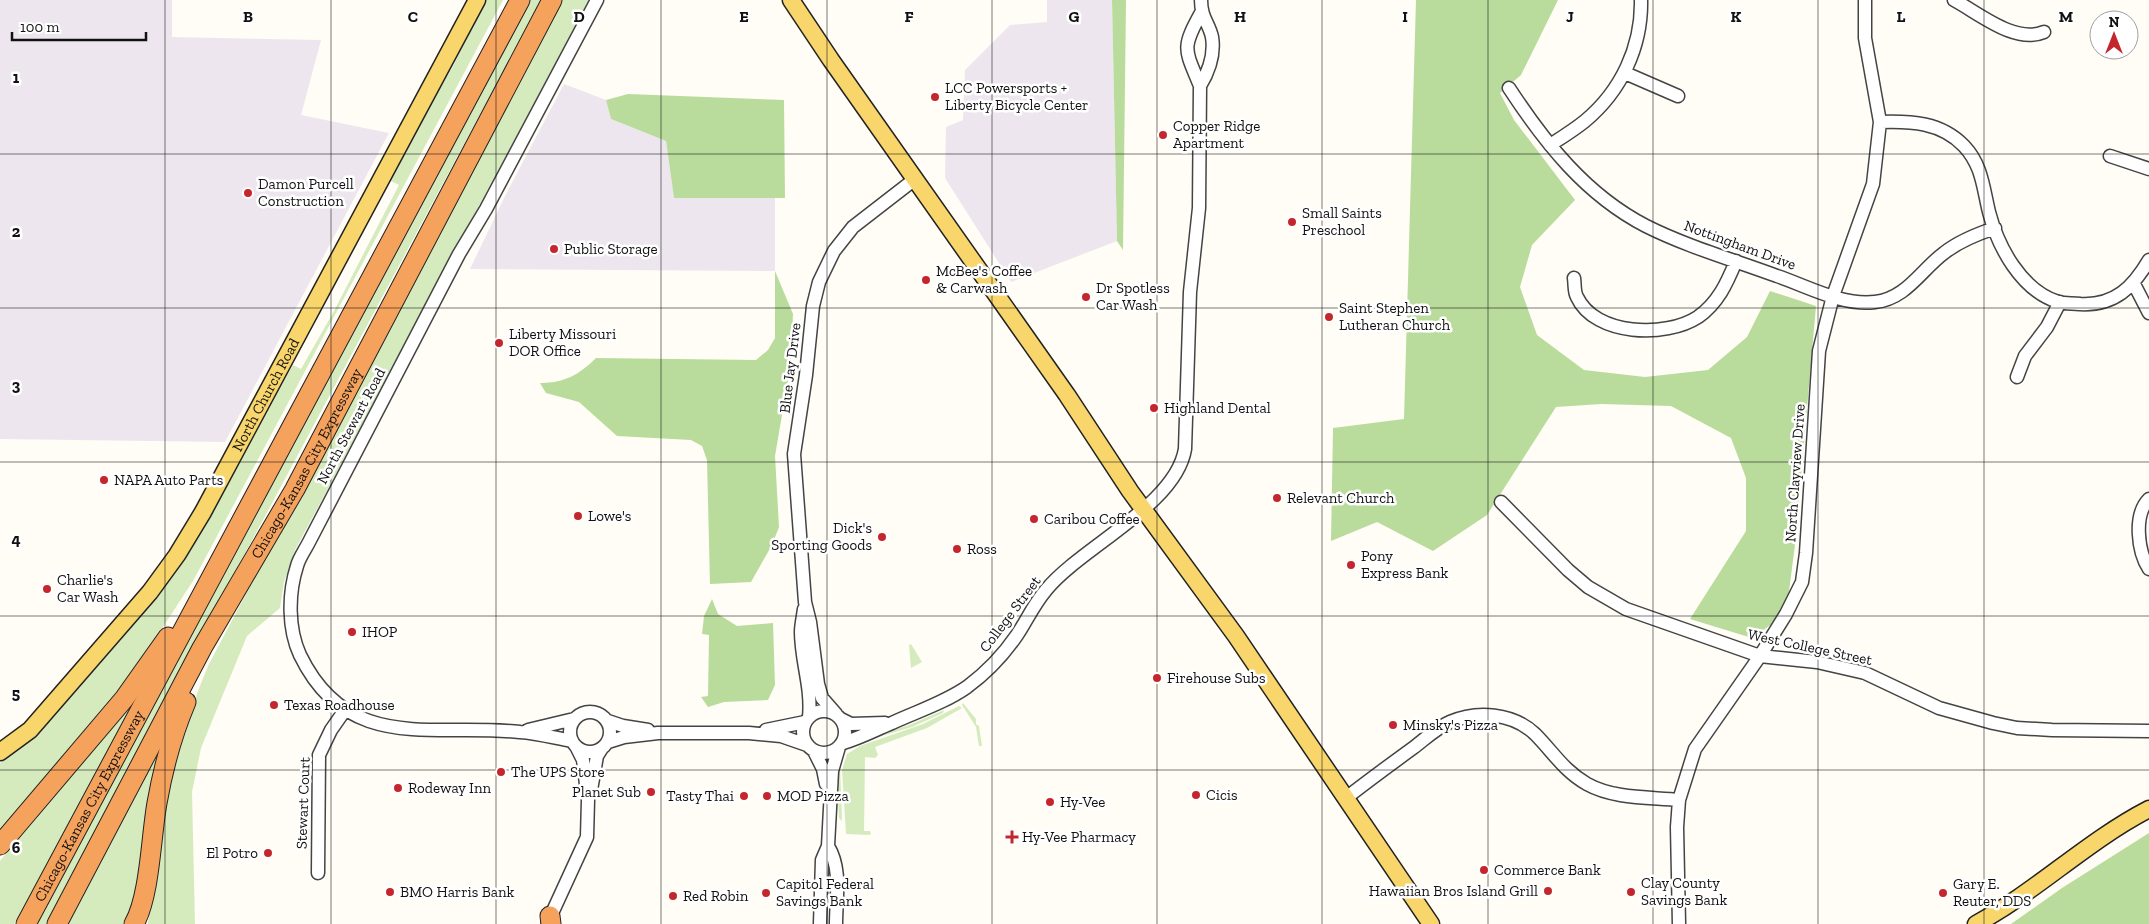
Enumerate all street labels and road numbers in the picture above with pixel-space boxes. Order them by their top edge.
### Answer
street label: Nottingham Drive [1682,216,1798,274]
street label: Blue Jay Drive [776,322,804,414]
street label: North Church Road [228,335,304,455]
street label: North Stewart Road [313,364,390,487]
street label: Chicago-Kansas City Expressway [247,365,366,562]
street label: North Clayview Drive [1781,403,1809,543]
street label: College Street [976,572,1045,656]
street label: West College Street [1746,625,1874,669]
street label: Chicago-Kansas City Expressway [31,707,148,905]
street label: Stewart Court [292,756,314,849]

